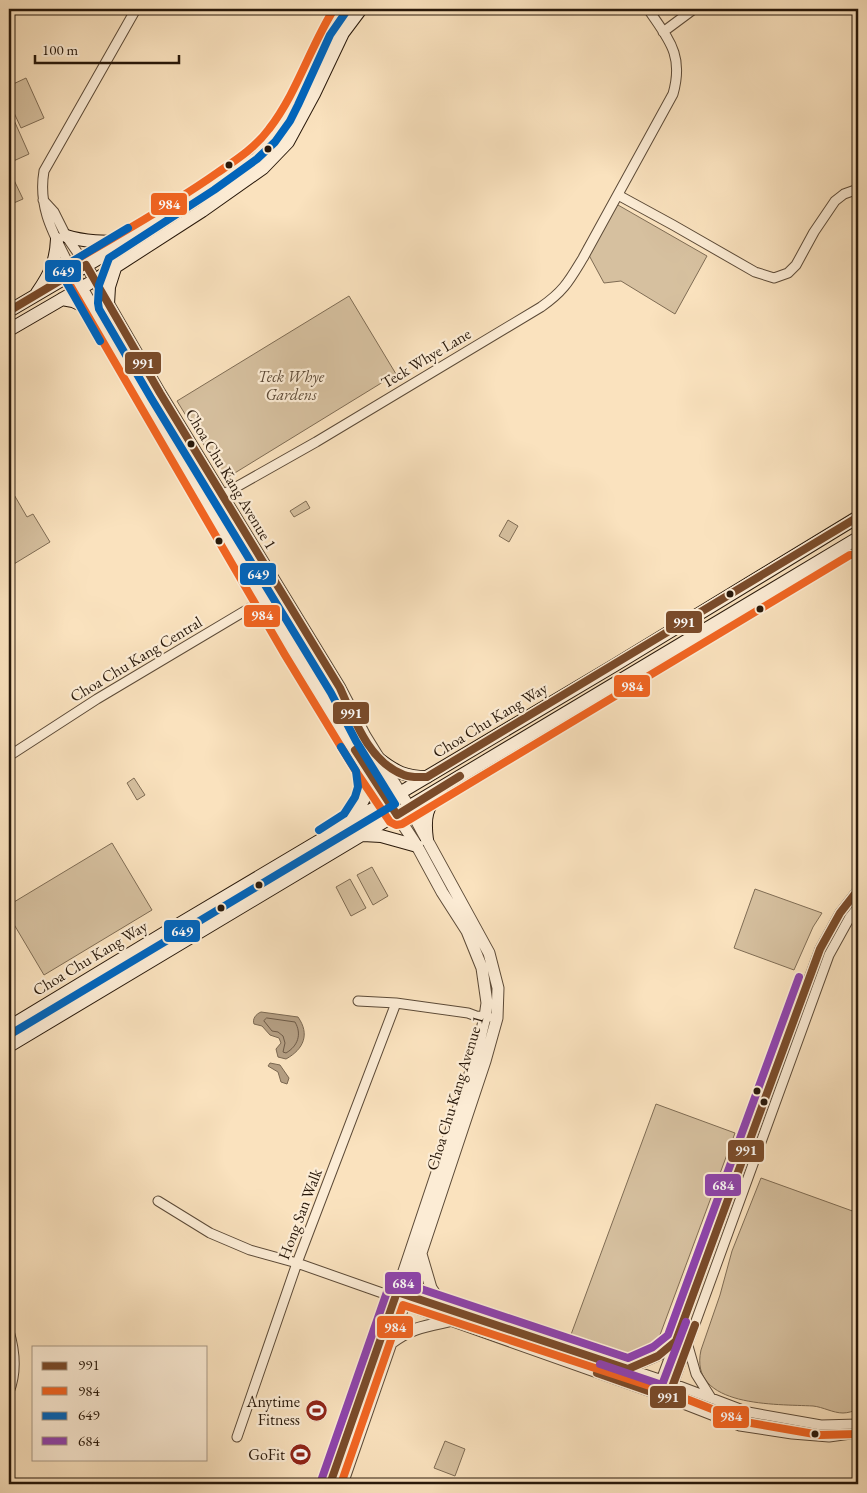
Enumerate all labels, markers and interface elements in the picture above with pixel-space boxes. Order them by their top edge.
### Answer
scale bar [35,32,179,64]
text: 100 m [42,40,79,59]
unlabelled marker [263,144,273,154]
unlabelled marker [224,160,234,170]
line badge: 984 [150,192,188,216]
text: 984 [158,195,181,213]
line badge: 649 [44,259,82,283]
text: 649 [52,262,75,280]
street label: Teck Whye Lane [377,323,475,393]
line badge: 991 [124,351,162,375]
text: 991 [132,354,154,372]
park label: Teck Whye Gardens [258,366,325,405]
street label: Choa Chu Kang Avenue 1 [181,405,281,553]
unlabelled marker [186,439,196,449]
unlabelled marker [214,536,224,546]
line badge: 649 [239,562,277,586]
text: 649 [247,565,270,583]
unlabelled marker [725,589,735,599]
line badge: 984 [243,604,281,628]
unlabelled marker [755,604,765,614]
text: 984 [251,606,274,624]
line badge: 991 [665,610,703,634]
street label: Choa Chu Kang Central [66,611,206,707]
text: 991 [673,613,695,631]
line badge: 984 [613,674,651,698]
street label: Choa Chu Kang Way [429,677,552,763]
text: 984 [621,677,644,695]
line badge: 991 [332,701,370,725]
text: 991 [340,704,362,722]
unlabelled marker [254,880,264,890]
unlabelled marker [216,903,226,913]
street label: Choa Chu Kang Way [29,915,152,1001]
line badge: 649 [163,919,201,943]
text: 649 [171,922,194,940]
street label: Choa Chu Kang Avenue 1 [421,1013,489,1173]
unlabelled marker [752,1086,762,1096]
unlabelled marker [759,1097,769,1107]
line badge: 991 [727,1139,765,1163]
text: 991 [735,1141,757,1159]
street label: Hong San Walk [273,1165,327,1262]
line badge: 684 [704,1173,742,1197]
text: 684 [712,1176,735,1194]
line badge: 684 [384,1271,422,1295]
text: 684 [392,1274,415,1292]
line badge: 984 [376,1315,414,1339]
text: 984 [384,1318,407,1336]
legend [32,1346,208,1460]
text: 991 [78,1355,100,1374]
text: 984 [78,1381,100,1400]
line badge: 991 [649,1385,687,1409]
text: 991 [657,1388,679,1406]
place label: Anytime Fitness [245,1391,300,1430]
sports icon: Anytime Fitness [304,1398,328,1422]
text: 649 [78,1405,100,1424]
line badge: 984 [712,1405,750,1429]
text: 984 [720,1407,743,1425]
unlabelled marker [810,1429,820,1439]
text: 684 [78,1431,100,1450]
sports icon: GoFit [289,1442,313,1466]
place label: GoFit [248,1444,285,1465]

